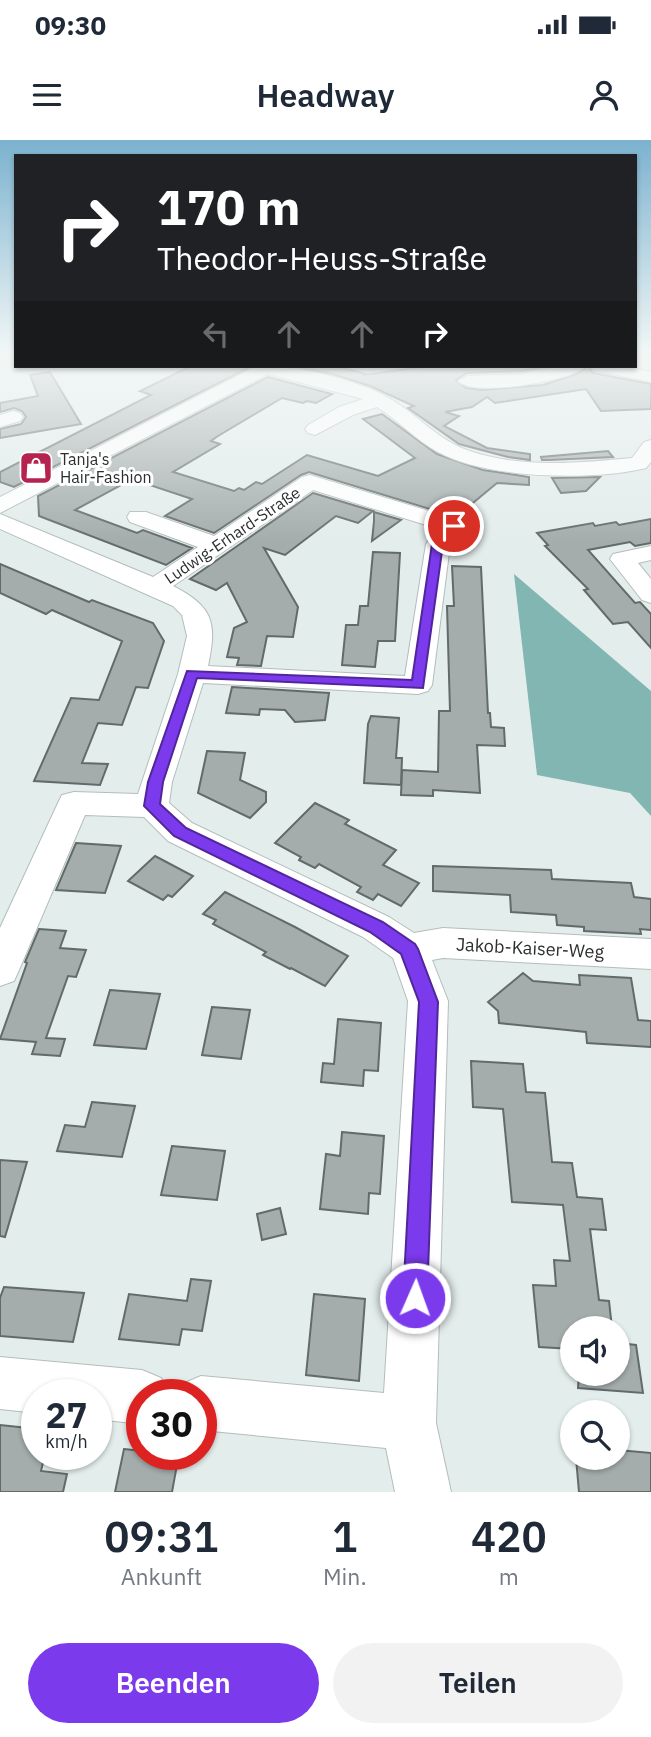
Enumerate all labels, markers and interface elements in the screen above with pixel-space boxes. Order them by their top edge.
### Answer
text: 09:30 [35,8,106,42]
text: Headway [256,74,395,116]
icon: menu [28,76,66,114]
icon: person [585,76,623,114]
text: 170 m [157,175,301,238]
icon: right [42,182,133,273]
text: Theodor-Heuss-Straße [157,237,487,279]
icon: left [197,315,235,353]
icon: ahead [270,315,308,353]
icon: ahead [343,315,381,353]
icon: right [416,315,454,353]
shop icon: Tanja's Hair-Fashion [17,449,55,487]
place label: Tanja's Hair-Fashion [60,449,152,487]
street label: Ludwig-Erhard-Straße [160,482,304,588]
pin [424,496,484,556]
icon: arrive [435,507,473,545]
street label: Jakob-Kaiser-Weg [455,933,605,963]
position arrow [378,1261,452,1335]
map controls [560,1316,630,1470]
button: sound [560,1316,630,1386]
speed limit sign: 30 [126,1379,217,1470]
text: 27 [45,1392,88,1438]
button: search [560,1400,630,1470]
text: km/h [45,1430,88,1453]
text: 09:31 [104,1509,219,1564]
text: 1 [332,1509,357,1564]
text: 420 [471,1509,547,1564]
text: Ankunft [121,1561,202,1591]
text: Min. [323,1561,367,1591]
text: m [499,1561,519,1591]
button: Beenden [28,1643,319,1723]
button: Teilen [333,1643,623,1723]

